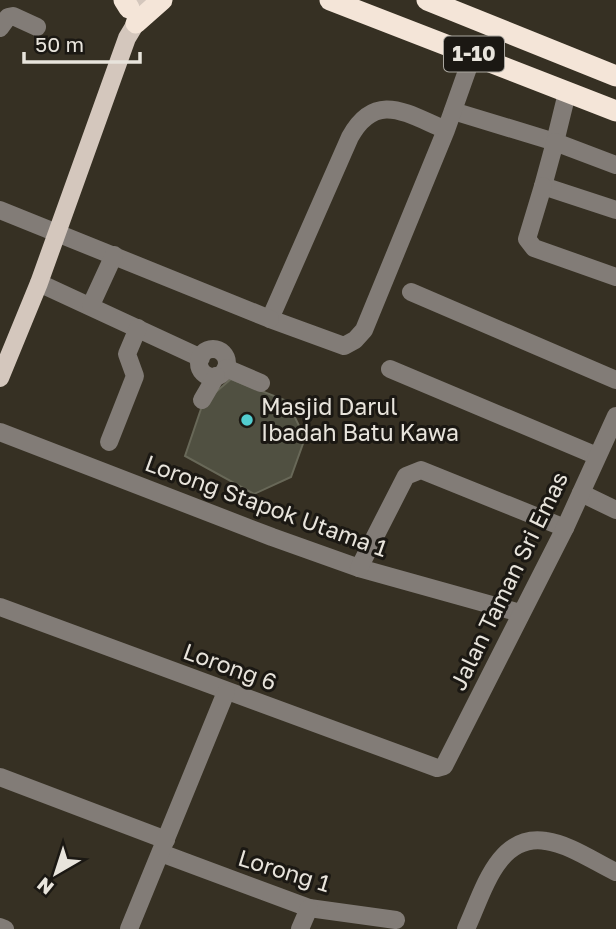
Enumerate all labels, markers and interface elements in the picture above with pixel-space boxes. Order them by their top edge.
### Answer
scale bar [24,21,140,65]
text: 50 m [35,31,84,57]
road number: 1-10 [444,36,504,72]
place label: Masjid Darul Ibadah Batu Kawa [261,392,459,446]
marker: Masjid Darul Ibadah Batu Kawa [239,412,255,428]
street label: Lorong Stapok Utama 1 [141,448,391,562]
street label: Jalan Taman Sri Emas [443,467,573,694]
street label: Lorong 6 [180,636,281,696]
north arrow [21,838,91,908]
street label: Lorong 1 [235,843,334,897]
text: N [32,873,58,900]

